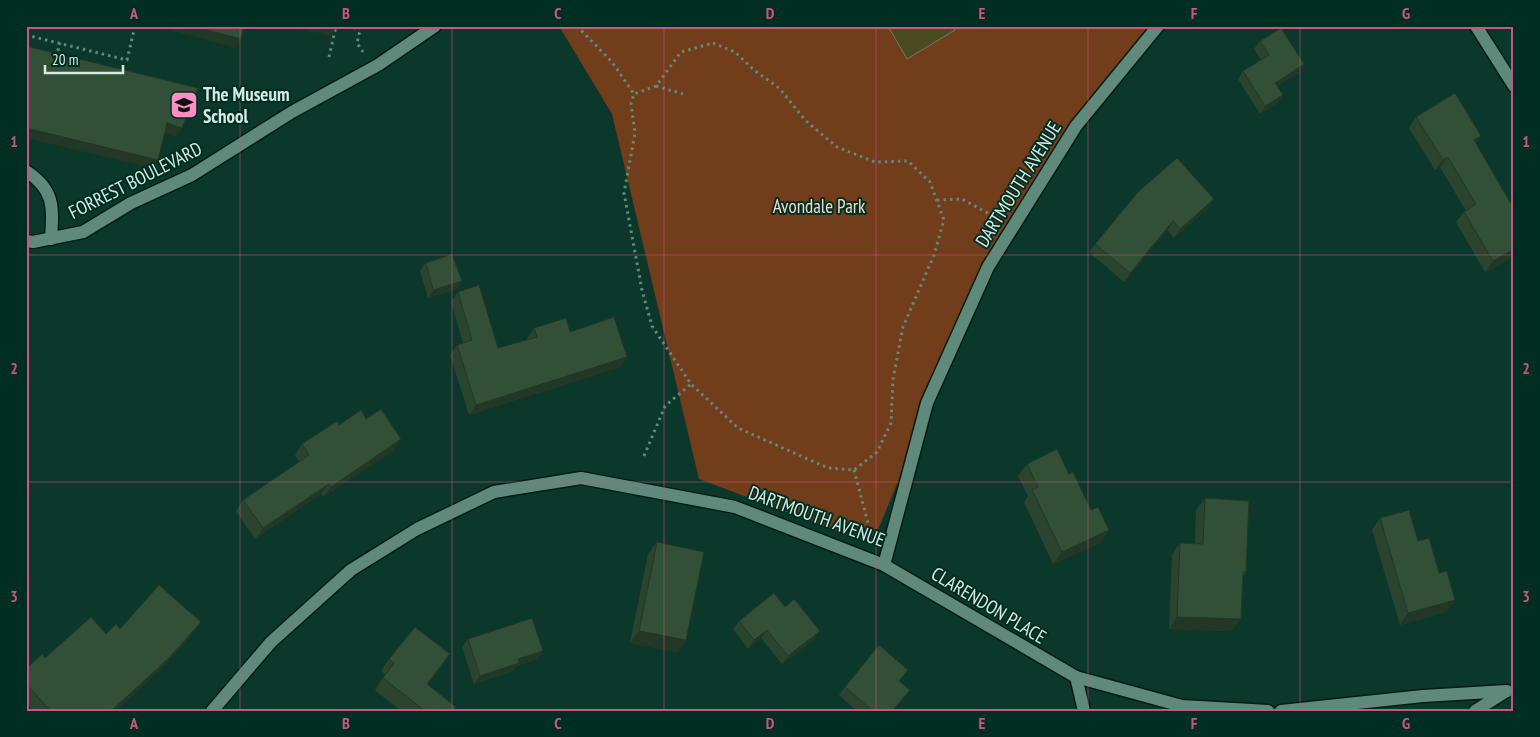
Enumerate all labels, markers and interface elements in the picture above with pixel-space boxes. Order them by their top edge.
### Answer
text: A [129,3,139,23]
text: B [342,3,350,23]
text: C [554,3,562,23]
text: D [766,3,775,23]
text: E [979,3,986,23]
text: F [1191,3,1198,23]
text: G [1402,3,1410,23]
scale bar [45,42,122,74]
text: 20 m [52,50,78,69]
place label: The Museum School [203,82,290,128]
school or university icon: The Museum School [169,90,199,120]
street label: DARTMOUTH AVENUE [970,117,1066,251]
text: 1 [10,131,18,151]
text: 1 [1522,131,1530,151]
street label: FORREST BOULEVARD [64,136,206,224]
park label: Avondale Park [773,194,866,218]
text: 2 [10,358,18,378]
text: 2 [1522,358,1530,378]
street label: DARTMOUTH AVENUE [746,480,888,552]
street label: CLARENDON PLACE [927,561,1051,649]
text: 3 [10,586,18,606]
text: 3 [1522,586,1530,606]
text: A [129,713,139,733]
text: B [342,713,350,733]
text: C [554,713,562,733]
text: D [766,713,775,733]
text: E [979,713,986,733]
text: F [1191,713,1198,733]
text: G [1402,713,1410,733]

